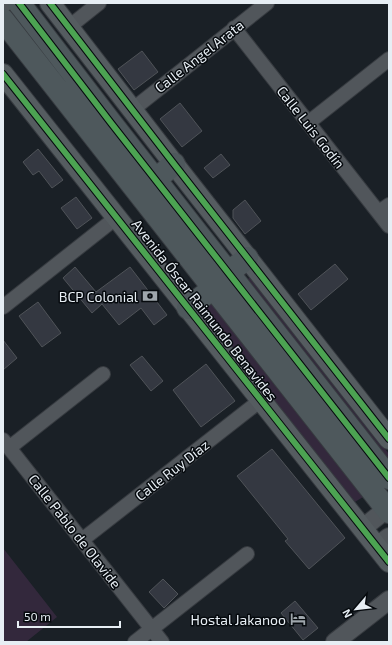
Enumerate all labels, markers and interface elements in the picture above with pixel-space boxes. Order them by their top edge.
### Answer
street label: Calle Angel Arata [151,16,247,96]
street label: Calle Luis Godín [274,82,348,172]
street label: Avenida Óscar Raimundo Benavides [129,216,281,404]
bank icon: BCP Colonial [141,287,159,305]
place label: BCP Colonial [59,288,139,305]
street label: Calle Ruy Díaz [132,436,212,504]
street label: Calle Pablo de Olavide [25,471,125,591]
north arrow [336,589,376,629]
scale bar [18,603,120,629]
text: N [339,607,354,620]
text: 50 m [24,609,51,623]
hotel icon: Hostal Jakanoo [289,610,307,628]
place label: Hostal Jakanoo [191,611,286,628]

